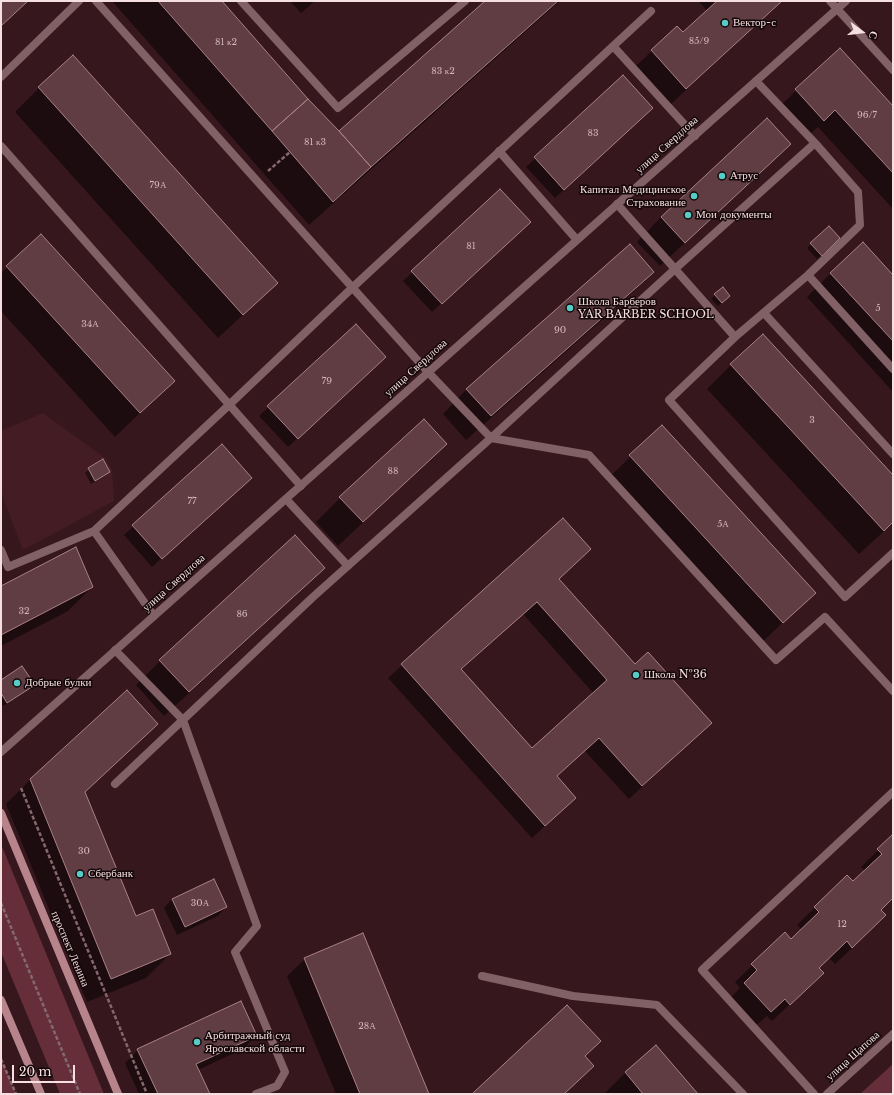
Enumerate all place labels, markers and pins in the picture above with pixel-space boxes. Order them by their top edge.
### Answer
place label: Вектор-с [733,16,776,30]
marker: Вектор-с [720,18,730,28]
place label: Атрус [730,169,758,183]
marker: Атрус [717,171,727,181]
place label: Капитал Медицинское Страхование [580,183,686,209]
marker: Капитал Медицинское Страхование [689,191,699,201]
place label: Мои документы [696,208,772,222]
marker: Мои документы [683,210,693,220]
place label: Школа Барберов YAR BARBER SCHOOL [578,295,714,321]
marker: Школа Барберов YAR BARBER SCHOOL [565,303,575,313]
place label: Школа №36 [644,668,707,682]
marker: Школа №36 [631,670,641,680]
place label: Добрые булки [25,676,91,690]
marker: Добрые булки [12,678,22,688]
place label: Сбербанк [88,867,133,881]
marker: Сбербанк [75,869,85,879]
place label: Арбитражный суд Ярославской области [205,1029,305,1055]
marker: Арбитражный суд Ярославской области [192,1037,202,1047]

